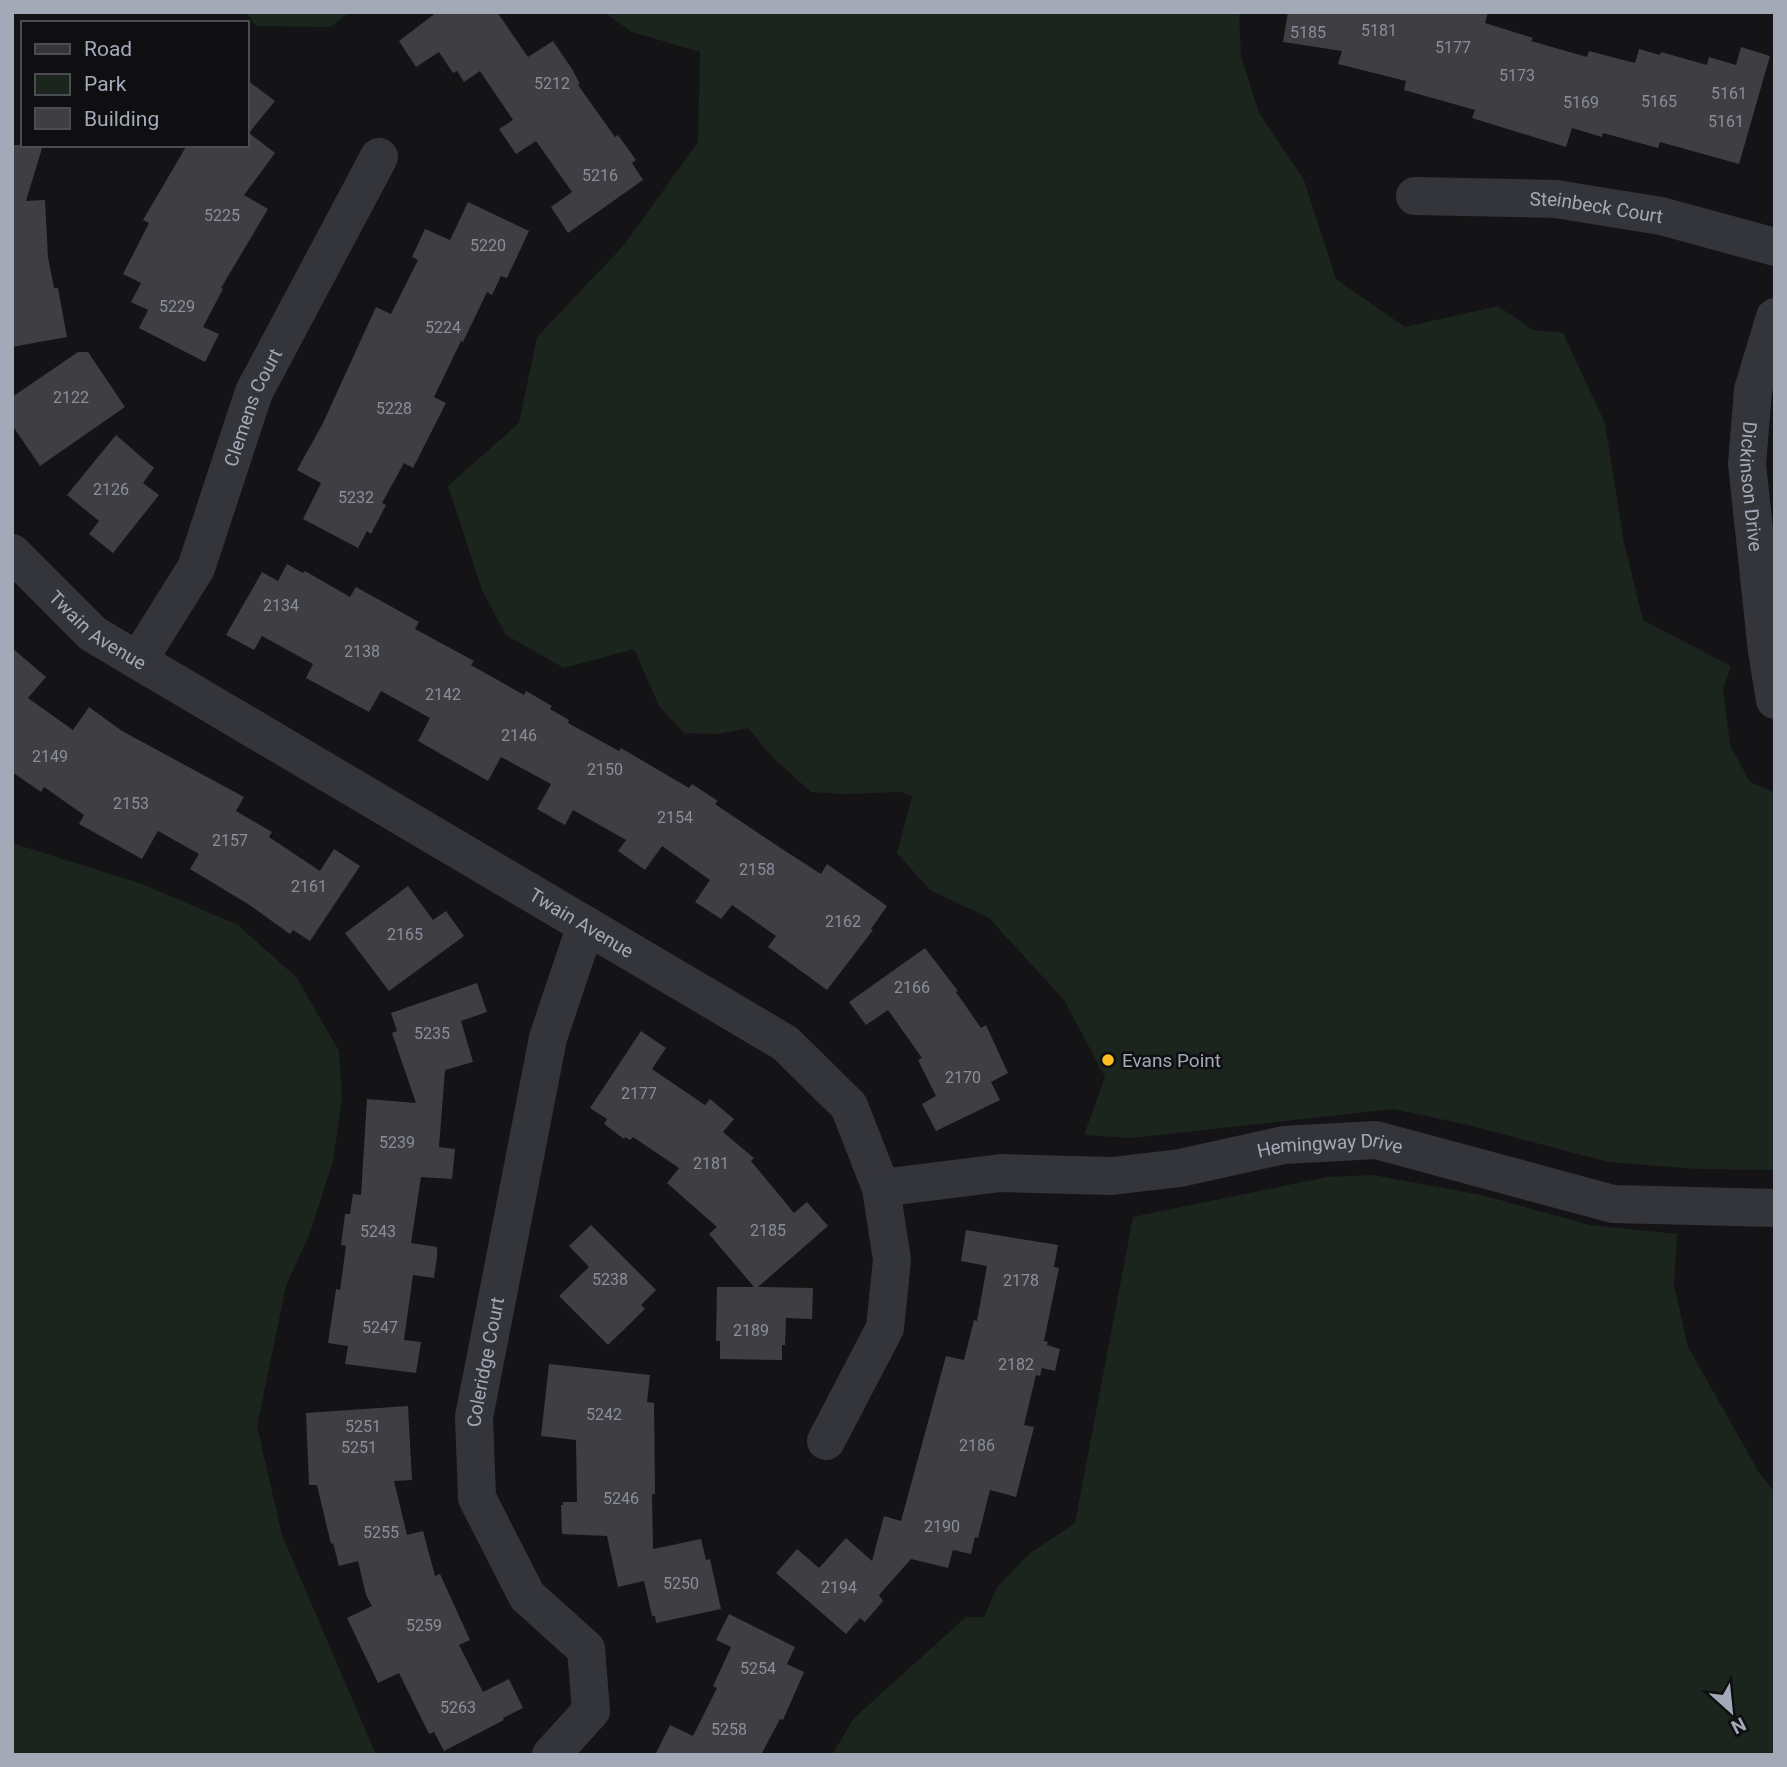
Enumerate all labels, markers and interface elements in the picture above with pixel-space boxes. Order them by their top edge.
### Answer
legend [21,21,248,147]
house number: 5181 [1361,21,1397,40]
house number: 5185 [1290,23,1326,42]
text: Road [84,37,132,61]
house number: 5177 [1435,38,1471,57]
house number: 5173 [1499,66,1535,85]
text: Park [84,72,127,96]
house number: 5212 [534,74,570,93]
house number: 5161 [1711,84,1747,103]
house number: 5165 [1641,92,1677,111]
house number: 5169 [1563,93,1599,112]
text: Building [84,107,159,131]
house number: 5161 [1708,112,1744,131]
house number: 5216 [582,166,618,185]
street label: Steinbeck Court [1529,187,1665,228]
house number: 5225 [204,206,240,225]
house number: 5220 [470,236,506,255]
house number: 5229 [159,297,195,316]
house number: 5224 [425,318,461,337]
street label: Clemens Court [219,344,287,469]
house number: 2122 [53,388,89,407]
house number: 5228 [376,399,412,418]
street label: Dickinson Drive [1735,421,1768,552]
house number: 2126 [93,480,129,499]
house number: 5232 [338,488,374,507]
street label: Twain Avenue [44,585,151,675]
house number: 2134 [263,596,299,615]
house number: 2138 [344,642,380,661]
house number: 2142 [425,685,461,704]
house number: 2146 [501,726,537,745]
house number: 2149 [32,747,68,766]
house number: 2150 [587,760,623,779]
house number: 2153 [113,794,149,813]
house number: 2154 [657,808,693,827]
house number: 2157 [212,831,248,850]
house number: 2158 [739,860,775,879]
house number: 2161 [291,877,327,896]
street label: Twain Avenue [525,883,638,963]
house number: 2162 [825,912,861,931]
house number: 2165 [387,925,423,944]
house number: 2166 [894,978,930,997]
house number: 5235 [414,1024,450,1043]
place label: Evans Point [1122,1049,1221,1072]
marker: Evans Point [1100,1052,1116,1068]
house number: 2170 [945,1068,981,1087]
house number: 2177 [621,1084,657,1103]
street label: Hemingway Drive [1255,1128,1405,1162]
house number: 5239 [379,1133,415,1152]
house number: 2181 [693,1154,729,1173]
house number: 2185 [750,1221,786,1240]
house number: 5243 [360,1222,396,1241]
house number: 5238 [592,1270,628,1289]
house number: 2178 [1003,1271,1039,1290]
street label: Coleridge Court [462,1295,509,1427]
house number: 5247 [362,1318,398,1337]
house number: 2189 [733,1321,769,1340]
house number: 2182 [998,1355,1034,1374]
house number: 5242 [586,1405,622,1424]
house number: 5251 [345,1417,381,1436]
house number: 2186 [959,1436,995,1455]
house number: 5251 [341,1438,377,1457]
house number: 5246 [603,1489,639,1508]
house number: 2190 [924,1517,960,1536]
house number: 5255 [363,1523,399,1542]
house number: 5250 [663,1574,699,1593]
house number: 2194 [821,1578,857,1597]
house number: 5259 [406,1616,442,1635]
house number: 5254 [740,1659,776,1678]
north arrow [1696,1676,1766,1746]
house number: 5263 [440,1698,476,1717]
text: N [1727,1712,1750,1739]
house number: 5258 [711,1720,747,1739]

